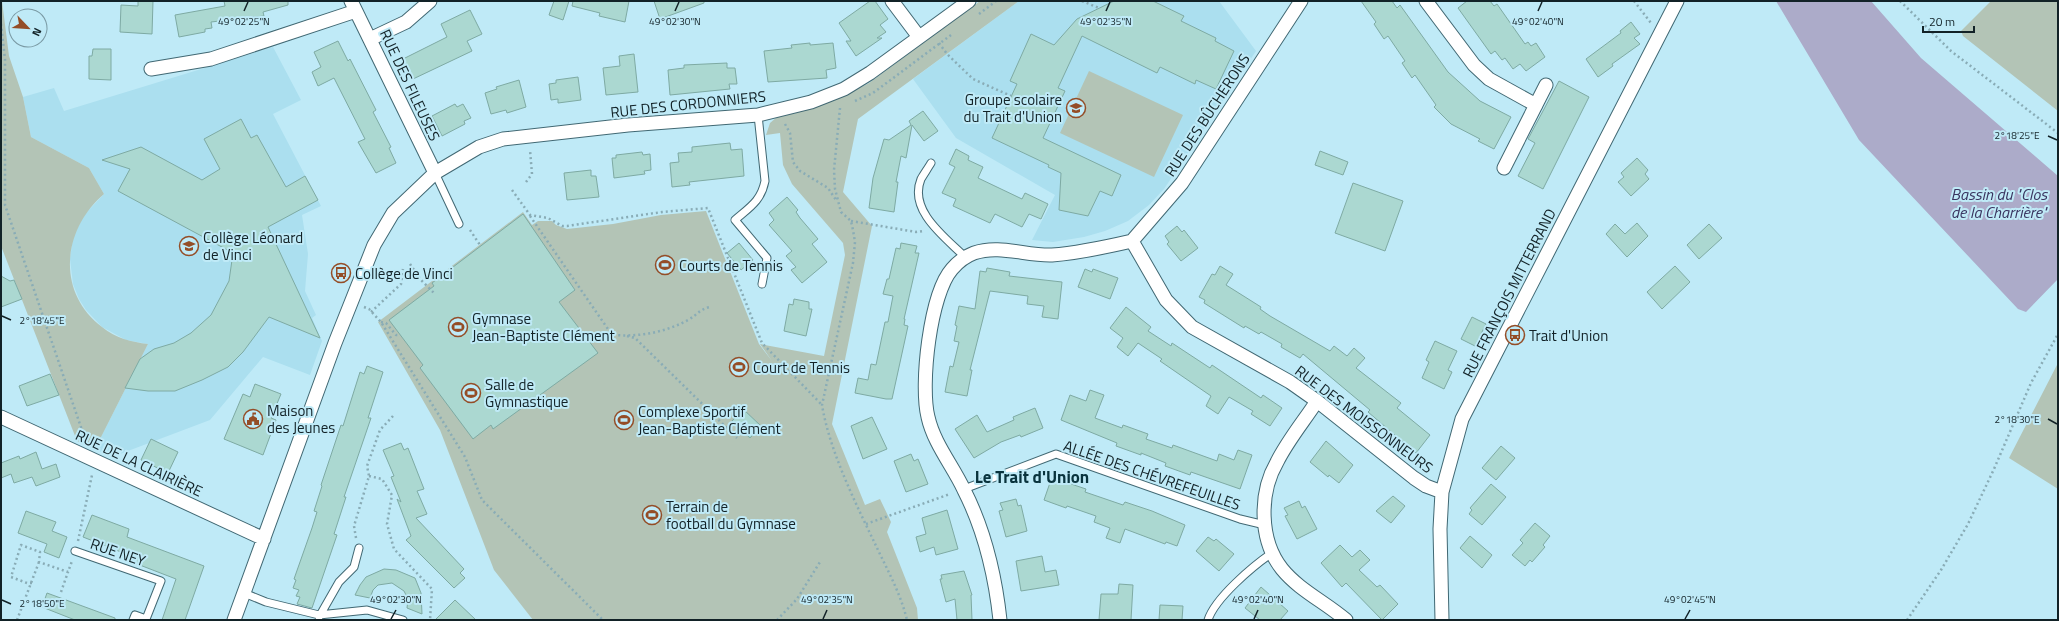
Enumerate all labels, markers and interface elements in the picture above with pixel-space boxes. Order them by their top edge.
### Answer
north arrow [8,8,48,48]
scale bar [1923,8,1974,34]
text: 20 m [1929,12,1955,31]
text: 49°02'25"N [218,14,270,29]
text: 49°02'30"N [649,14,701,29]
text: 49°02'35"N [1080,14,1132,29]
text: 49°02'40"N [1512,14,1564,29]
text: N [28,25,46,39]
street label: RUE DES FILEUSES [374,25,446,145]
street label: RUE DES BÛCHERONS [1158,49,1256,181]
street label: RUE DES CORDONNIERS [609,84,767,124]
place label: Groupe scolaire du Trait d'Union [964,88,1062,128]
school or university icon: Groupe scolaire du Trait d'Union [1065,97,1087,119]
text: 2°18'25"E [1995,128,2040,143]
water label: Bassin du "Clos de la Charrière" [1951,182,2048,224]
street label: RUE FRANÇOIS MITTERRAND [1456,204,1562,382]
place label: Collège Léonard de Vinci [203,226,303,266]
school or university icon: Collège Léonard de Vinci [178,235,200,257]
sports icon: Courts de Tennis [654,254,676,276]
place label: Courts de Tennis [679,254,783,277]
bus stop icon: Collège de Vinci [330,262,352,284]
place label: Collège de Vinci [355,262,453,285]
place label: Gymnase Jean-Baptiste Clément [472,307,616,347]
text: 2°18'45"E [20,313,65,328]
sports icon: Gymnase Jean-Baptiste Clément [447,316,469,338]
bus stop icon: Trait d'Union [1504,324,1526,346]
place label: Trait d'Union [1529,324,1608,347]
sports icon: Court de Tennis [728,356,750,378]
place label: Court de Tennis [753,356,850,379]
street label: RUE DES MOISSONNEURS [1290,359,1438,479]
place label: Salle de Gymnastique [485,373,568,413]
sports icon: Salle de Gymnastique [460,382,482,404]
place label: Maison des Jeunes [267,399,335,439]
place label: Complexe Sportif Jean-Baptiste Clément [638,400,782,440]
public building icon: Maison des Jeunes [242,408,264,430]
sports icon: Complexe Sportif Jean-Baptiste Clément [613,409,635,431]
text: 2°18'30"E [1995,412,2040,427]
street label: RUE DE LA CLAIRIÈRE [72,423,206,503]
street label: ALLÉE DES CHÉVREFEUILLES [1060,434,1244,516]
district label: Le Trait d'Union [975,464,1089,490]
place label: Terrain de football du Gymnase [666,495,796,535]
sports icon: Terrain de football du Gymnase [641,504,663,526]
street label: RUE NEY [87,532,149,572]
text: 49°02'30"N [370,592,422,607]
text: 49°02'35"N [801,592,853,607]
text: 49°02'40"N [1232,592,1284,607]
text: 49°02'45"N [1664,592,1716,607]
text: 2°18'50"E [20,596,65,611]

